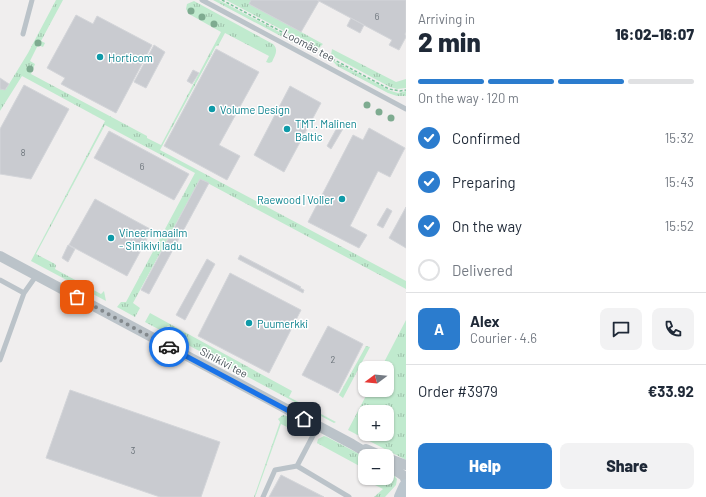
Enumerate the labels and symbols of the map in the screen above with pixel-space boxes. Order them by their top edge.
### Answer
house number: 6 [375,11,380,22]
street label: Loomäe tee [281,26,337,64]
place label: Horticom [108,51,153,64]
marker: Horticom [95,52,105,62]
place label: Volume Design [220,103,290,116]
marker: Volume Design [207,104,217,114]
place label: TMT. Malinen Baltic [295,117,357,143]
marker: TMT. Malinen Baltic [282,124,292,134]
house number: 8 [21,147,26,158]
house number: 6 [140,161,145,172]
place label: Raewood | Voller [257,193,334,206]
marker: Raewood | Voller [337,194,347,204]
place label: Vineerimaailm - Sinikivi ladu [119,226,187,252]
marker: Vineerimaailm - Sinikivi ladu [106,233,116,243]
pin [60,280,94,314]
place label: Puumerkki [257,317,308,330]
marker: Puumerkki [244,318,254,328]
courier [149,327,189,367]
street label: Sinikivi tee [198,344,250,380]
house number: 2 [331,354,336,365]
north arrow [358,361,394,397]
pin [287,402,321,436]
house number: 3 [131,445,136,456]

